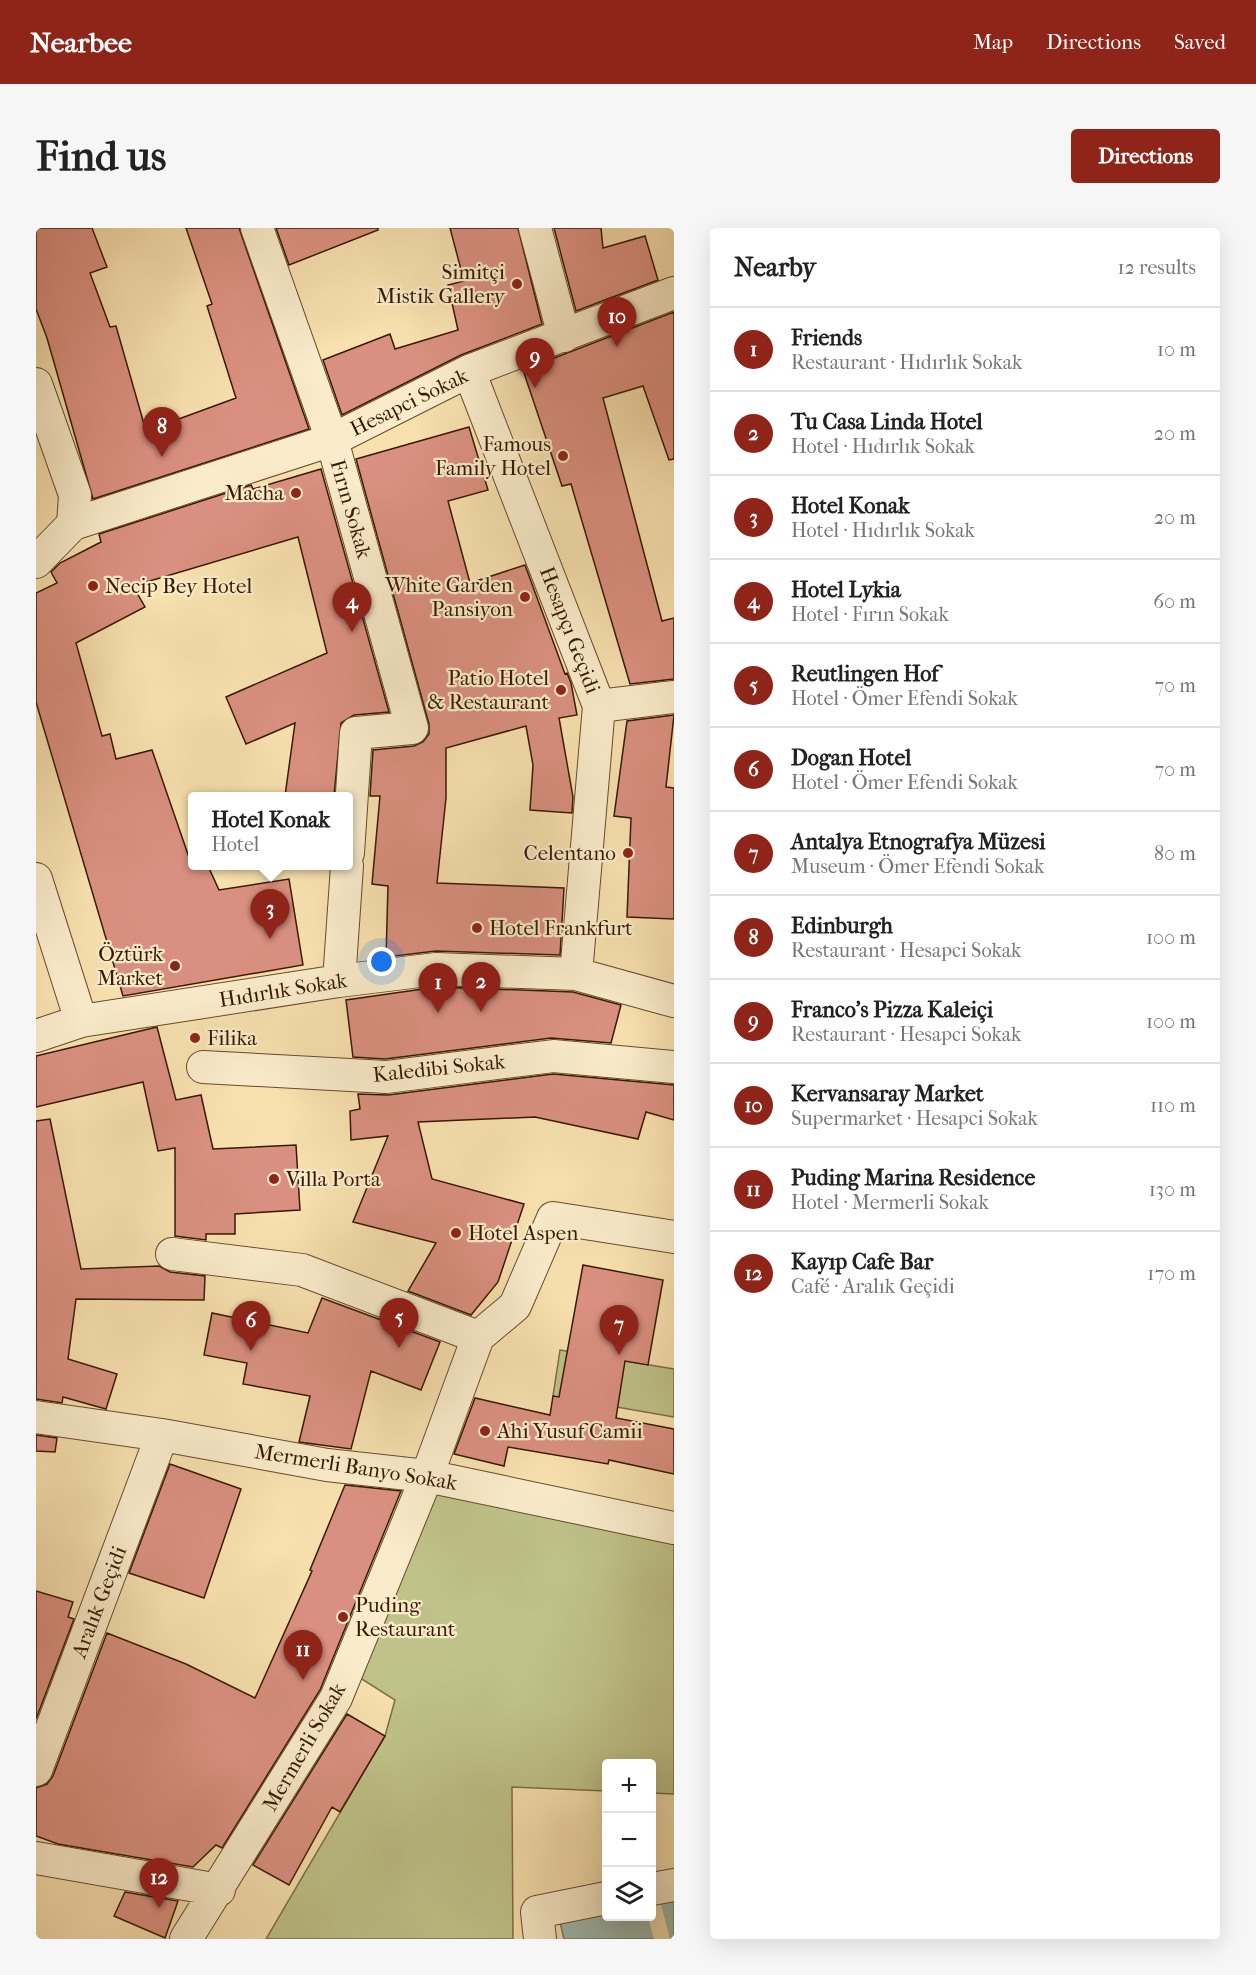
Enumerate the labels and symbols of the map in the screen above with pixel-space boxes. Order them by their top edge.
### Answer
place label: Simitçi Mistik Gallery [376,260,506,308]
marker: Simitçi Mistik Gallery [510,277,524,291]
pin: 10 [598,298,636,347]
pin: 9 [516,338,554,388]
street label: Hesapci Sokak [346,363,472,441]
pin: 8 [142,408,182,457]
place label: Famous Family Hotel [435,432,551,480]
marker: Famous Family Hotel [556,449,570,463]
street label: Fırın Sokak [325,457,377,561]
place label: Macha [224,481,284,505]
marker: Macha [289,486,303,500]
street label: Hesapçı Geçidi [535,563,605,697]
place label: White Garden Pansiyon [384,573,513,621]
place label: Necip Bey Hotel [105,574,252,598]
marker: Necip Bey Hotel [86,579,100,593]
pin: 4 [332,582,372,632]
marker: White Garden Pansiyon [518,590,532,604]
place label: Patio Hotel & Restaurant [427,666,549,714]
marker: Patio Hotel & Restaurant [554,683,568,697]
place label: Celentano [524,841,616,865]
marker: Celentano [621,846,635,860]
pin: 3 [250,890,290,939]
place label: Hotel Frankfurt [489,916,633,940]
marker: Hotel Frankfurt [470,921,484,935]
place label: Öztürk Market [97,942,163,990]
your location [367,947,396,976]
marker: Öztürk Market [168,959,182,973]
pin: 2 [462,962,500,1012]
pin: 1 [418,964,458,1013]
street label: Hıdırlık Sokak [217,968,349,1012]
place label: Filika [207,1026,257,1050]
marker: Filika [188,1031,202,1045]
street label: Kaledibi Sokak [372,1049,507,1087]
place label: Villa Porta [285,1167,381,1191]
marker: Villa Porta [267,1172,281,1186]
place label: Hotel Aspen [468,1221,578,1245]
marker: Hotel Aspen [449,1226,463,1240]
pin: 5 [380,1298,418,1348]
pin: 6 [232,1302,270,1351]
pin: 7 [600,1306,638,1355]
place label: Ahi Yusuf Camii [496,1419,643,1443]
marker: Ahi Yusuf Camii [478,1424,492,1438]
street label: Mermerli Banyo Sokak [253,1439,459,1495]
street label: Aralık Geçidi [66,1543,131,1662]
place label: Puding Restaurant [355,1593,456,1641]
marker: Puding Restaurant [336,1610,350,1624]
pin: 11 [284,1630,322,1680]
street label: Mermerli Sokak [258,1678,350,1815]
pin: 12 [140,1858,178,1908]

